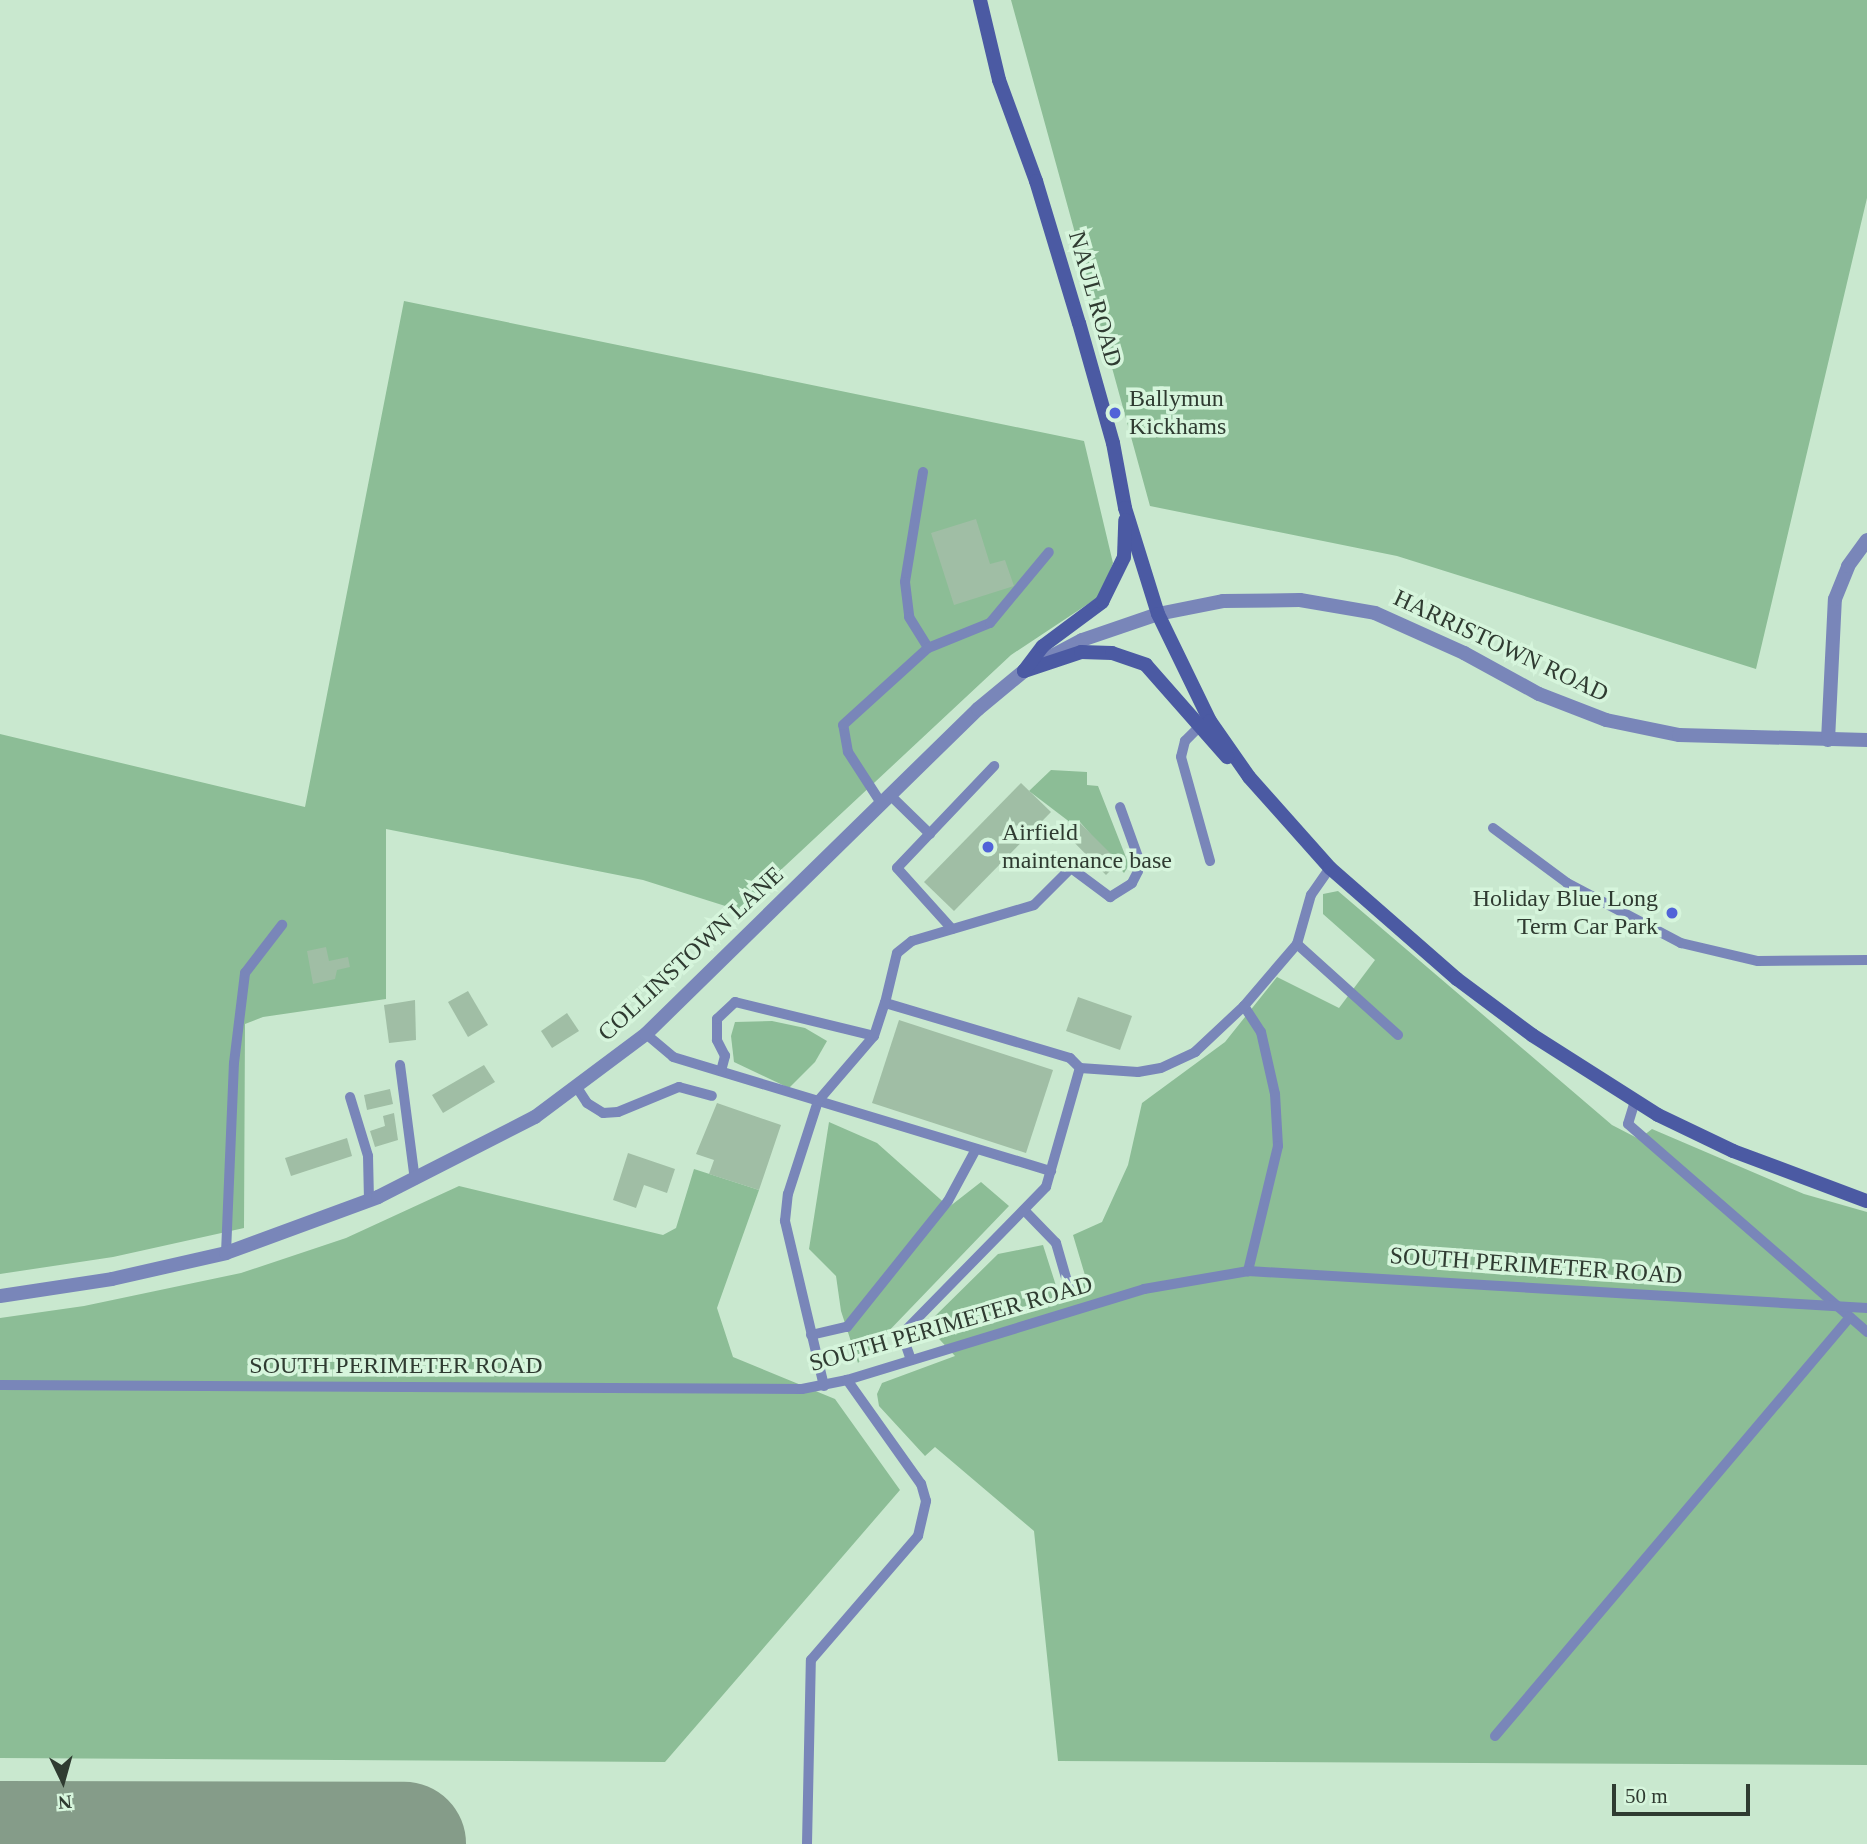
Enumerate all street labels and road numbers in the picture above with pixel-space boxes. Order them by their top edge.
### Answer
street label: NAUL ROAD [1062,227,1128,371]
street label: HARRISTOWN ROAD [1389,584,1613,708]
street label: COLLINSTOWN LANE [592,861,790,1047]
street label: SOUTH PERIMETER ROAD [1389,1241,1683,1291]
street label: SOUTH PERIMETER ROAD [806,1270,1096,1378]
street label: SOUTH PERIMETER ROAD [249,1352,543,1380]

